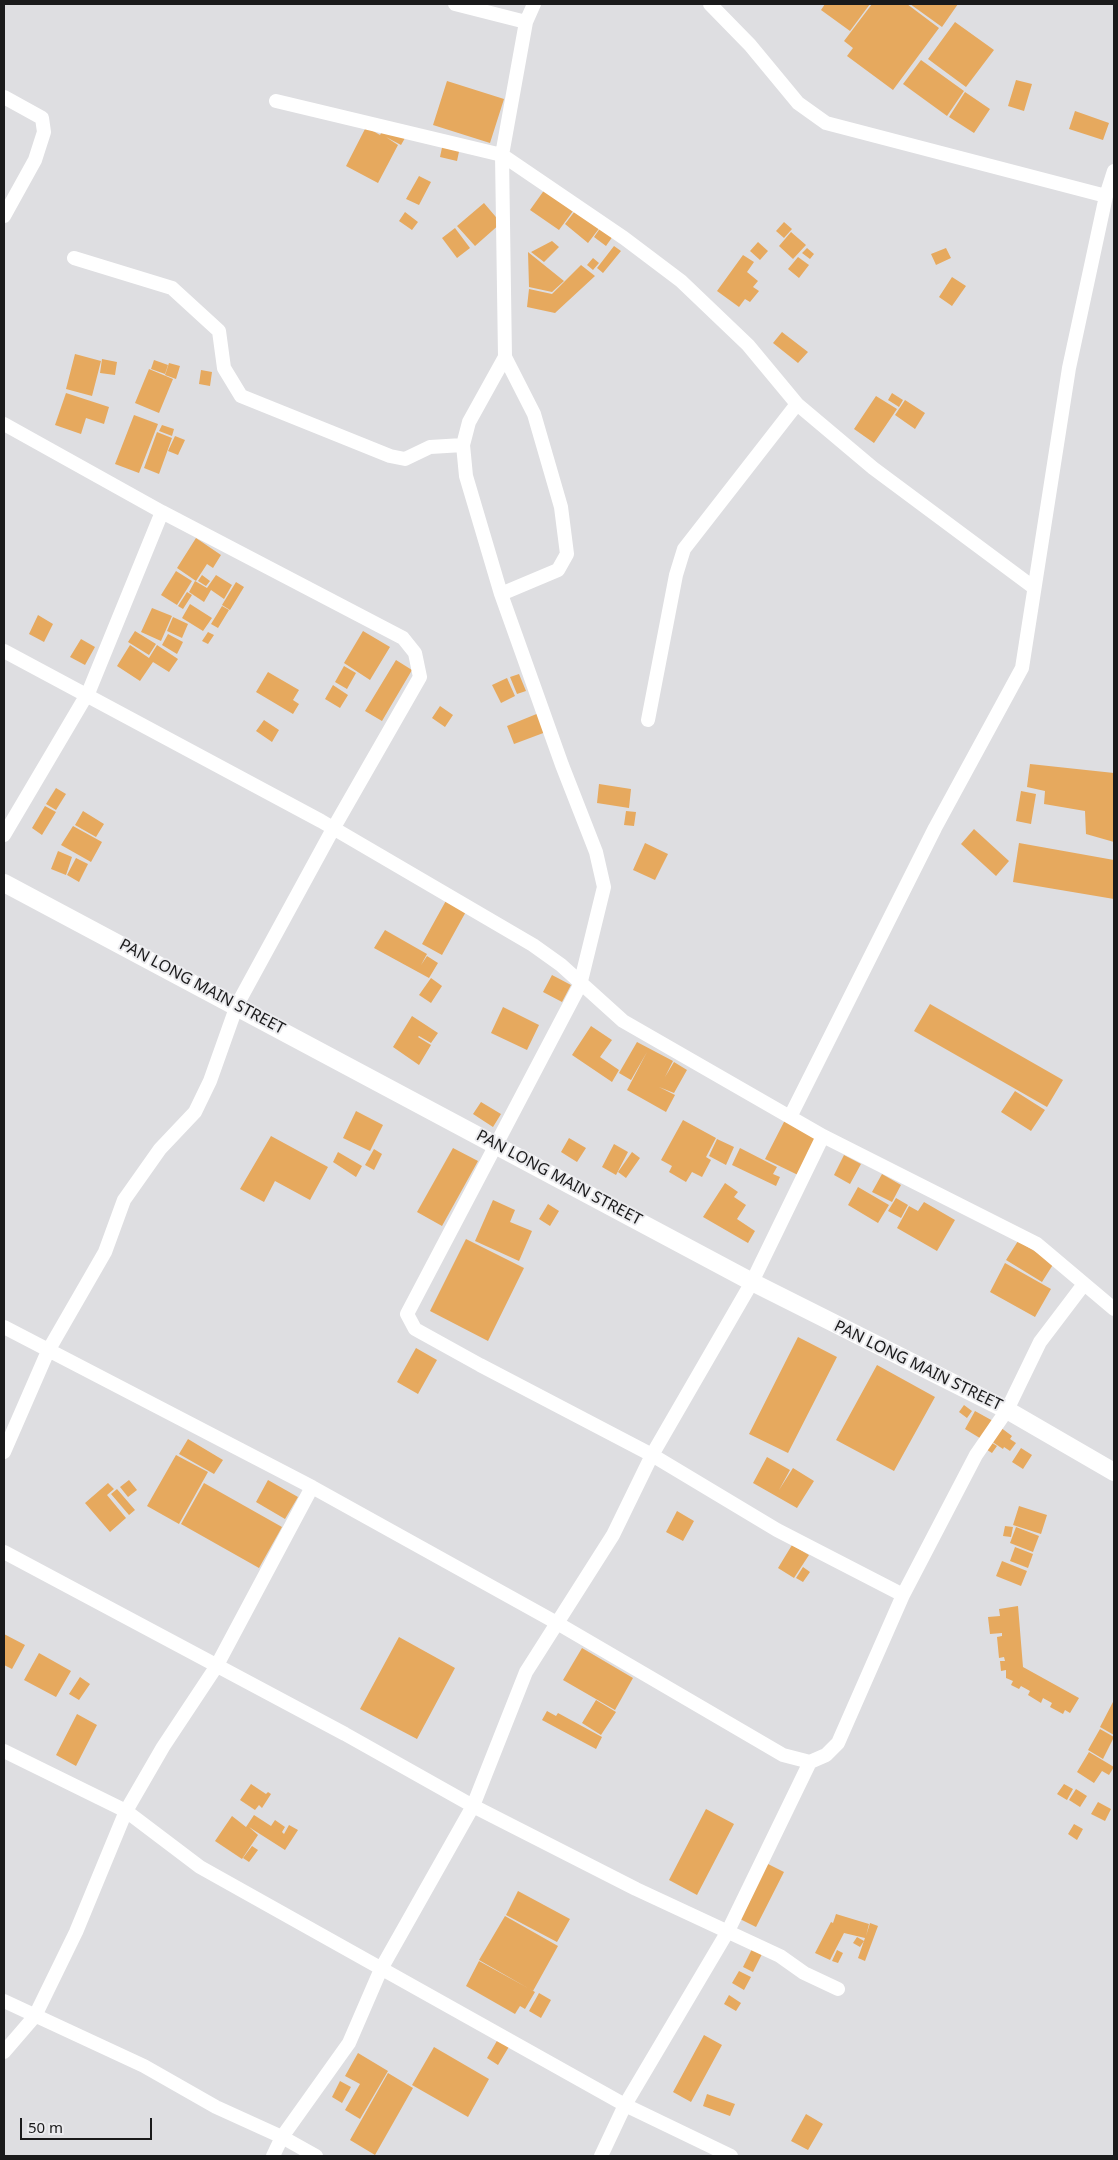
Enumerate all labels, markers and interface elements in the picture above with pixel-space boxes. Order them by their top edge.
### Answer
street label: PAN LONG MAIN STREET [116,935,288,1039]
street label: PAN LONG MAIN STREET [473,1126,645,1230]
street label: PAN LONG MAIN STREET [831,1317,1005,1415]
scale bar [22,2108,155,2140]
text: 50 m [28,2117,63,2137]

